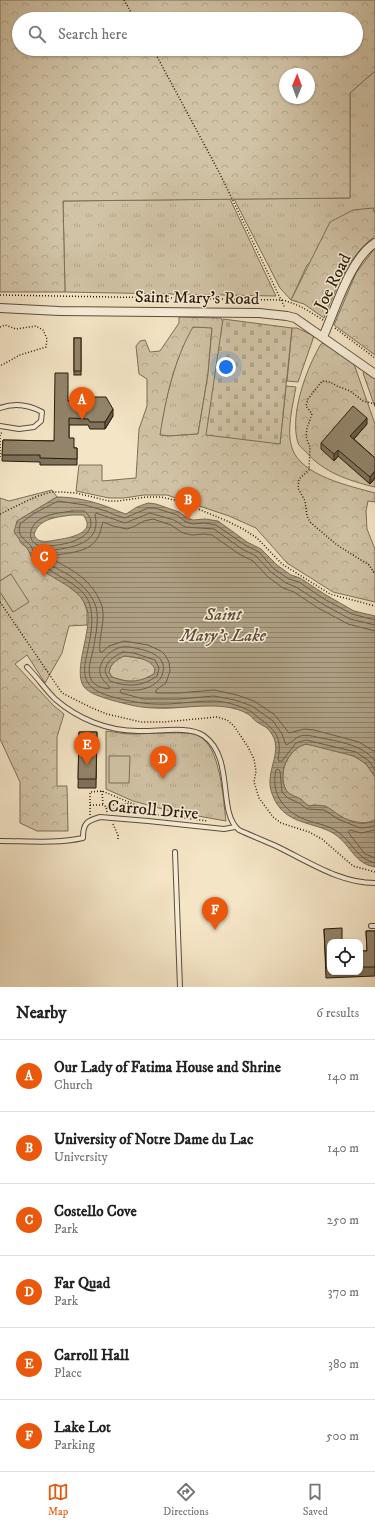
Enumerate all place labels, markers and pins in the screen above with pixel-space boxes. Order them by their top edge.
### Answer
pin: A [69,387,95,420]
pin: B [175,487,201,520]
pin: C [31,544,57,577]
pin: E [74,732,100,765]
pin: D [150,746,176,779]
pin: F [202,897,228,930]

